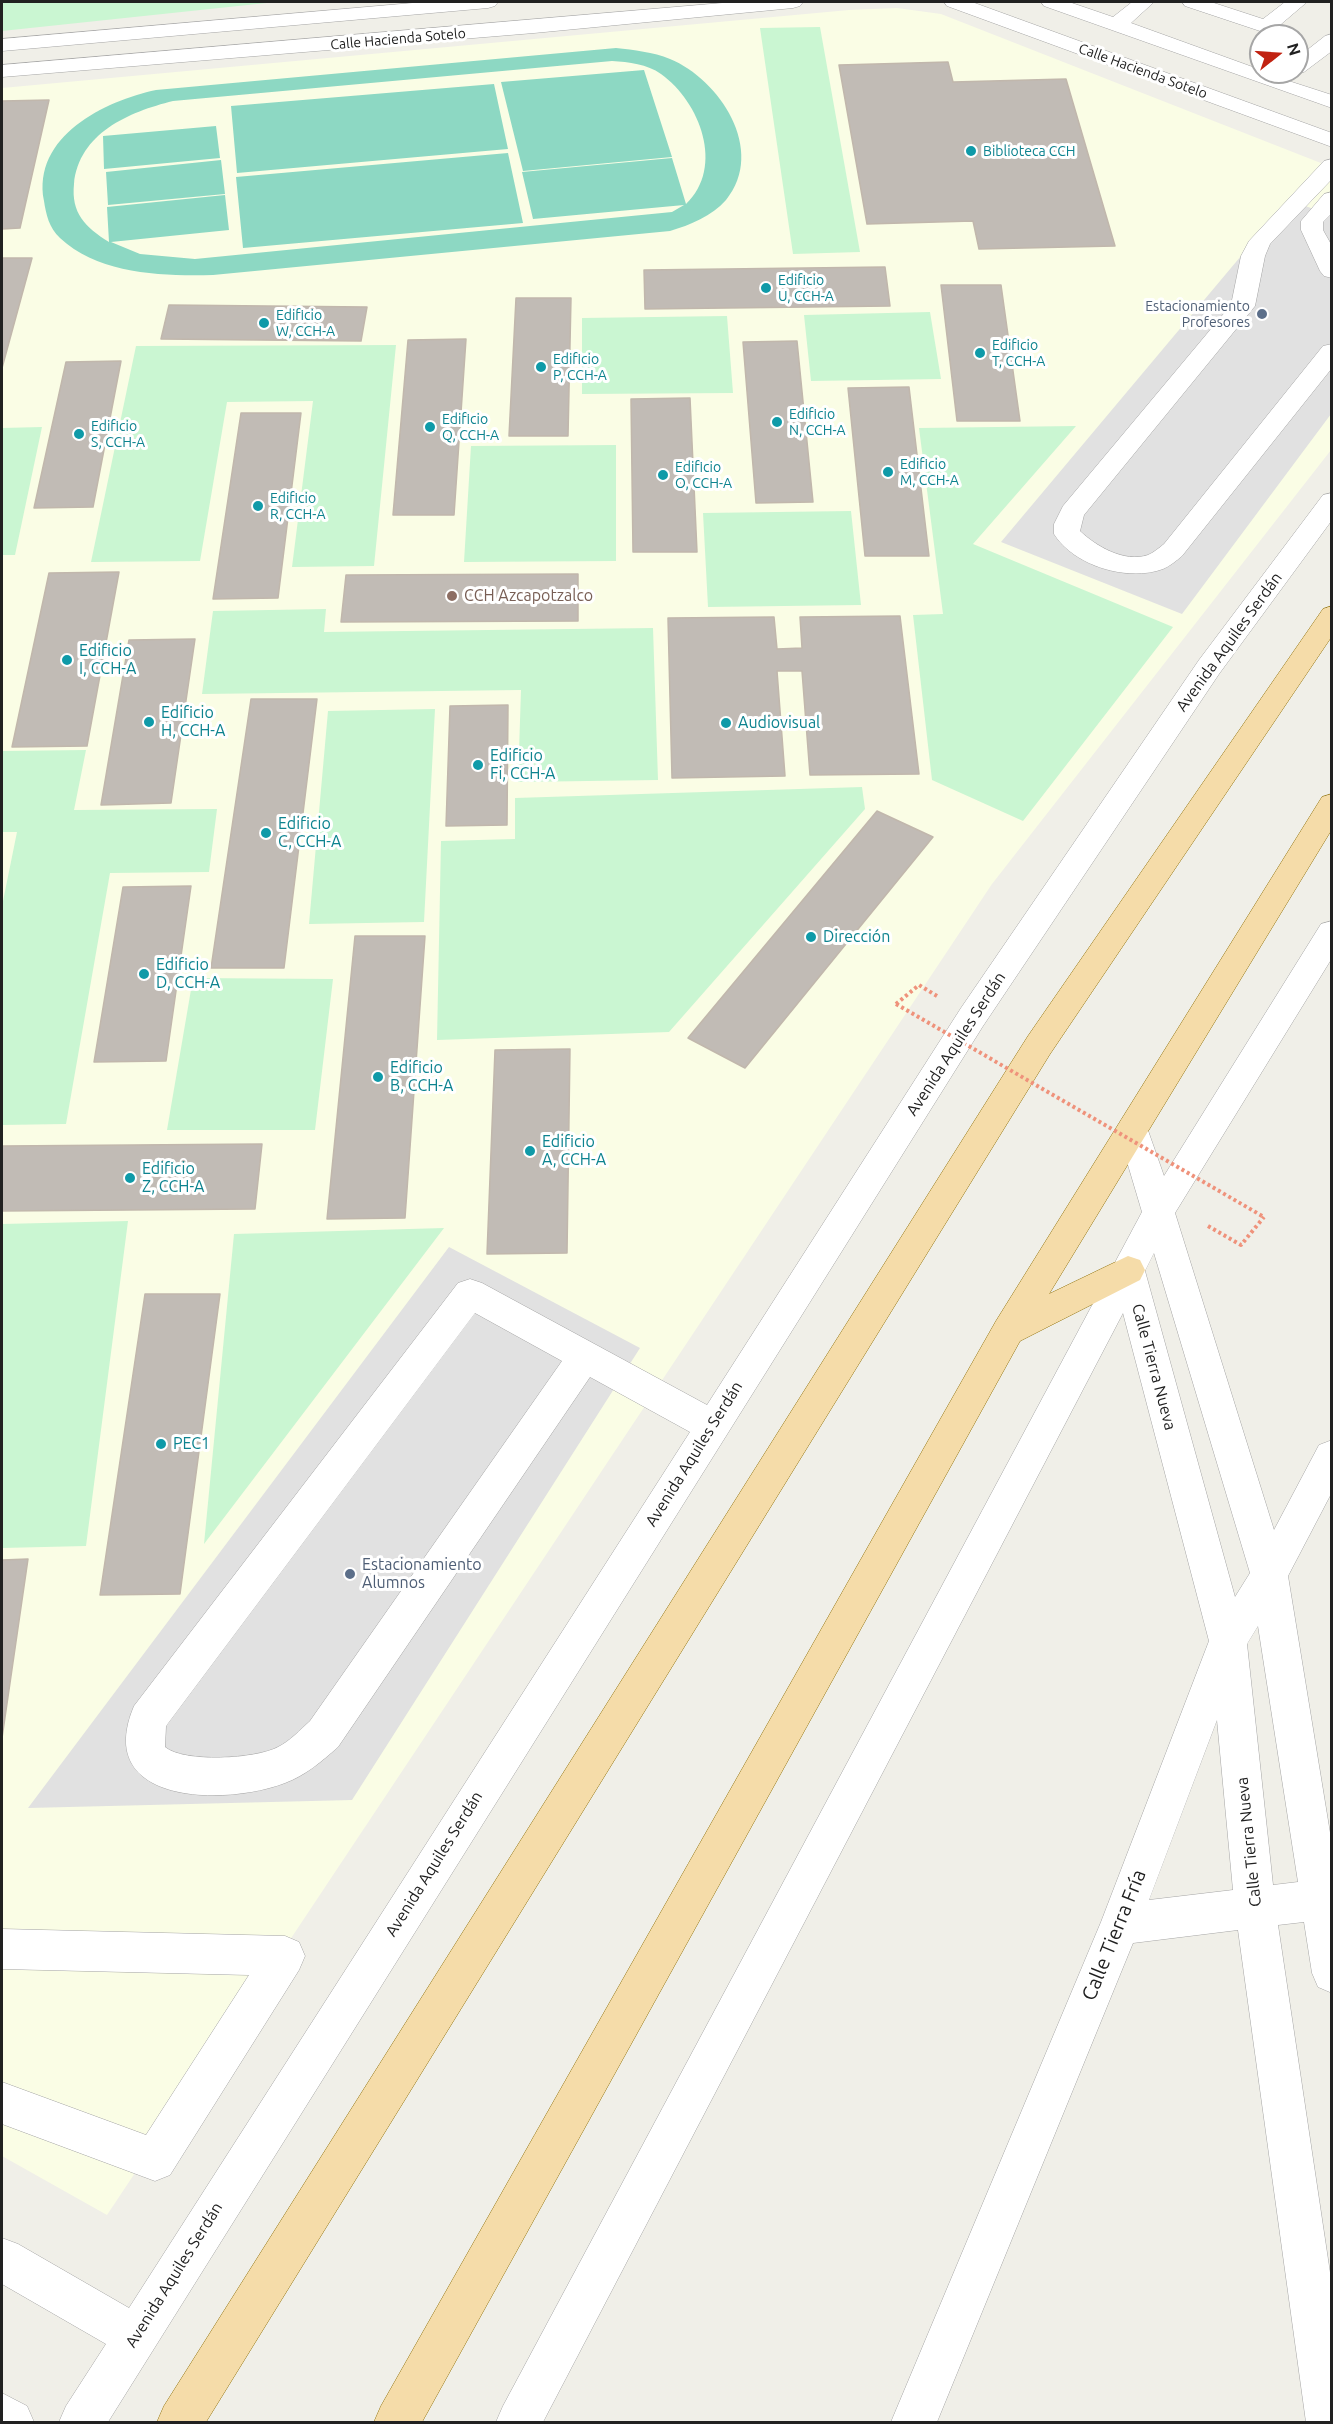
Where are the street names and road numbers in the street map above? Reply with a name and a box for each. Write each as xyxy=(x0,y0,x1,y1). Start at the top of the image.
street label: Calle Hacienda Sotelo xyxy=(330,25,466,53)
street label: Calle Hacienda Sotelo xyxy=(1076,40,1210,102)
street label: Avenida Aquiles Serdán xyxy=(1172,569,1286,715)
street label: Avenida Aquiles Serdán xyxy=(902,969,1010,1119)
street label: Calle Tierra Nueva xyxy=(1128,1302,1180,1432)
street label: Avenida Aquiles Serdán xyxy=(641,1378,747,1530)
street label: Calle Tierra Nueva xyxy=(1233,1776,1265,1908)
street label: Avenida Aquiles Serdán xyxy=(381,1788,487,1940)
street label: Calle Tierra Fría xyxy=(1077,1866,1151,2004)
street label: Avenida Aquiles Serdán xyxy=(121,2199,227,2351)

